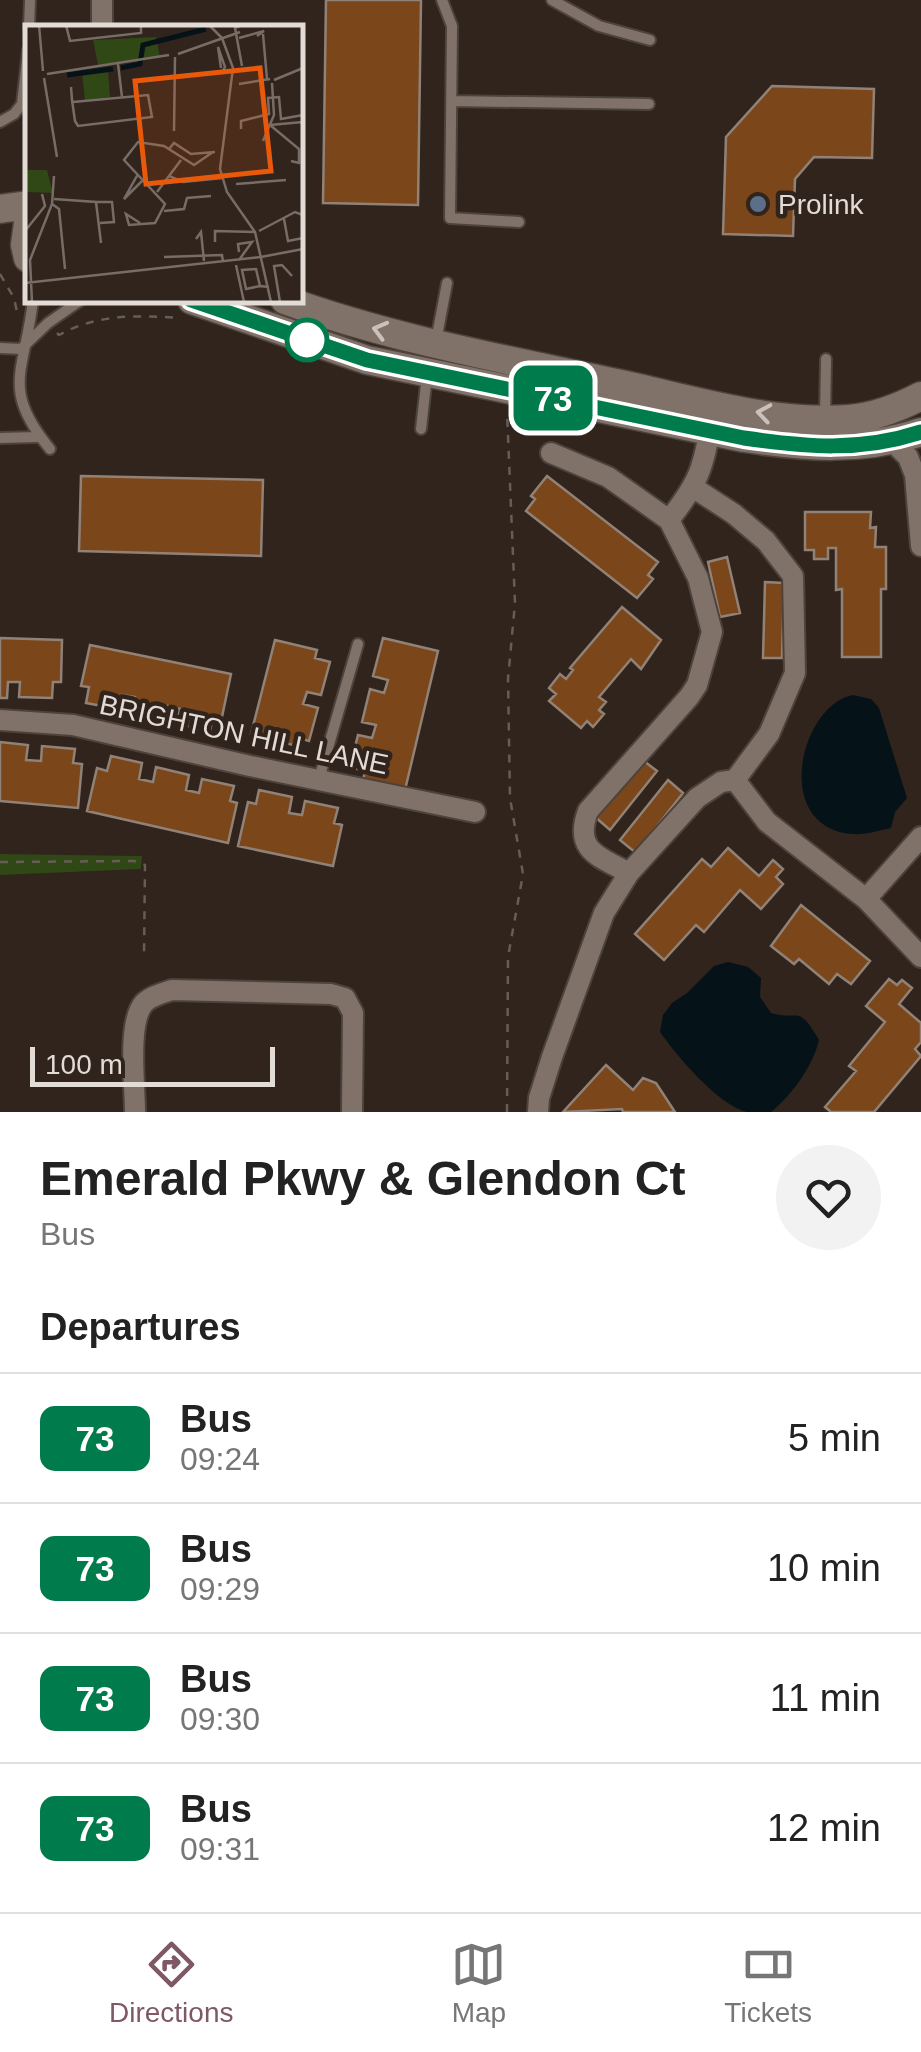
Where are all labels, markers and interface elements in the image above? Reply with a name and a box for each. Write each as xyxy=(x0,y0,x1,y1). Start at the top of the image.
inset map xyxy=(25,25,302,302)
place label: Prolink xyxy=(778,189,865,220)
marker: Prolink xyxy=(747,193,769,215)
unlabelled marker xyxy=(286,319,328,361)
one-way arrow xyxy=(372,320,389,341)
line badge: 73 xyxy=(508,366,598,430)
text: 73 xyxy=(534,379,572,418)
one-way arrow xyxy=(756,403,772,424)
street label: BRIGHTON HILL LANE xyxy=(97,689,391,780)
scale bar xyxy=(30,1042,275,1086)
text: 100 m xyxy=(45,1049,123,1080)
button: heart xyxy=(776,1145,881,1250)
text: Emerald Pkwy & Glendon Ct xyxy=(40,1152,685,1205)
text: Bus xyxy=(40,1216,95,1252)
text: Departures xyxy=(40,1306,241,1348)
text: Bus xyxy=(180,1398,252,1440)
text: 5 min xyxy=(788,1417,881,1459)
text: 73 xyxy=(76,1419,114,1458)
text: 09:24 xyxy=(180,1441,260,1477)
text: Bus xyxy=(180,1528,252,1570)
text: 10 min xyxy=(767,1547,881,1589)
text: 73 xyxy=(76,1549,114,1588)
text: 09:29 xyxy=(180,1571,260,1607)
text: Bus xyxy=(180,1658,252,1700)
text: 11 min xyxy=(770,1677,881,1719)
text: 73 xyxy=(76,1679,114,1718)
text: 09:30 xyxy=(180,1701,260,1737)
text: Bus xyxy=(180,1788,252,1830)
text: 12 min xyxy=(767,1807,881,1849)
text: 73 xyxy=(76,1809,114,1848)
text: 09:31 xyxy=(180,1831,260,1867)
tab: Directions xyxy=(109,1937,233,2029)
tab: Map xyxy=(451,1937,506,2029)
tab: Tickets xyxy=(724,1937,812,2029)

